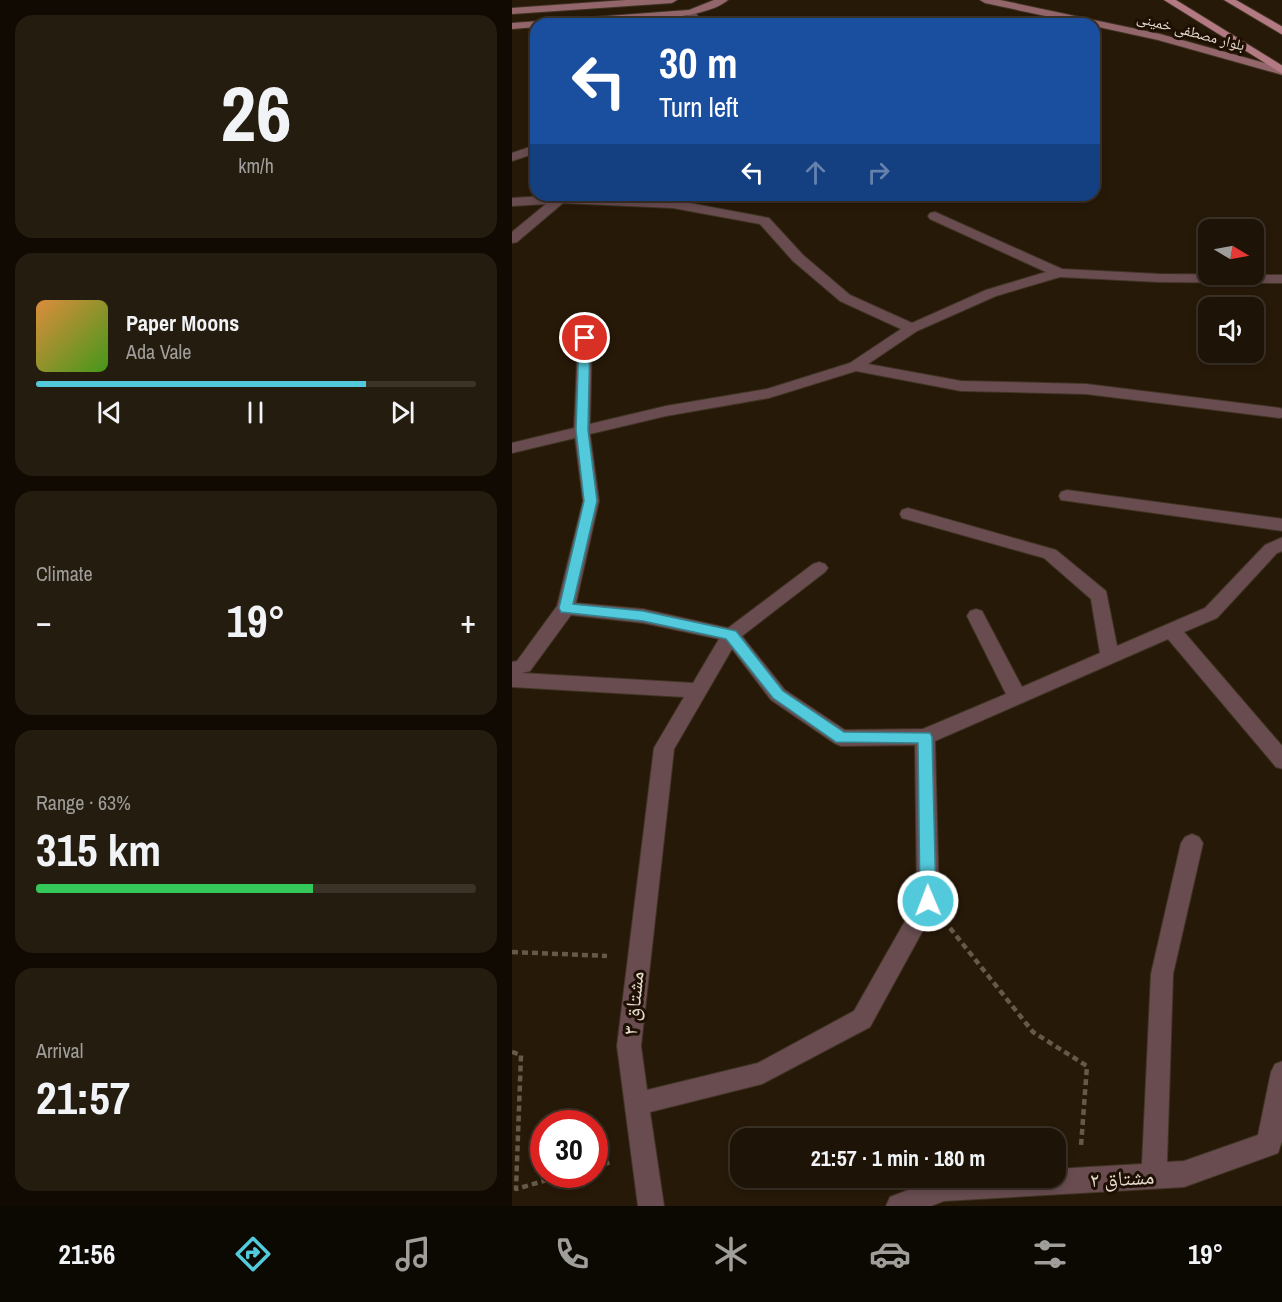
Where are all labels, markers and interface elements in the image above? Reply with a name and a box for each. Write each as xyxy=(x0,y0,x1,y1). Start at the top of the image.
street label: بلوار مصطفی خمینی xyxy=(1135,7,1247,55)
text: 30 m xyxy=(659,35,738,91)
icon: left xyxy=(560,42,638,120)
text: 26 xyxy=(220,60,292,165)
text: Turn left xyxy=(659,89,738,125)
text: km/h xyxy=(238,152,274,179)
icon: left xyxy=(736,156,769,189)
icon: ahead xyxy=(799,156,832,189)
icon: right xyxy=(862,156,895,189)
north arrow xyxy=(1198,219,1264,285)
map controls xyxy=(1198,219,1264,363)
button: sound xyxy=(1198,297,1264,363)
text: Paper Moons xyxy=(126,308,239,338)
pin xyxy=(559,312,610,363)
icon: arrive xyxy=(568,321,601,354)
text: Ada Vale xyxy=(126,338,191,365)
icon: previous xyxy=(93,396,126,429)
icon: pause xyxy=(239,396,272,429)
icon: next xyxy=(386,396,419,429)
text: Climate xyxy=(36,560,93,587)
text: 19° xyxy=(226,590,286,651)
text: − xyxy=(36,599,52,643)
text: + xyxy=(460,599,476,643)
text: Range · 63% xyxy=(36,789,131,816)
text: 315 km xyxy=(36,819,161,880)
position arrow xyxy=(896,869,960,933)
street label: مشتاق ۳ xyxy=(615,970,651,1036)
text: Arrival xyxy=(36,1037,83,1064)
text: 21:57 xyxy=(36,1067,130,1128)
speed limit sign: 30 xyxy=(530,1110,608,1188)
text: 21:57 · 1 min · 180 m xyxy=(811,1143,985,1173)
street label: مشتاق ۲ xyxy=(1089,1162,1155,1194)
icon: directions xyxy=(232,1233,274,1275)
icon: music xyxy=(392,1233,434,1275)
icon: phone xyxy=(551,1233,593,1275)
icon: climate xyxy=(710,1233,752,1275)
icon: car xyxy=(869,1233,911,1275)
icon: filters xyxy=(1029,1233,1071,1275)
text: 21:56 xyxy=(59,1236,115,1272)
text: 19° xyxy=(1188,1236,1223,1272)

